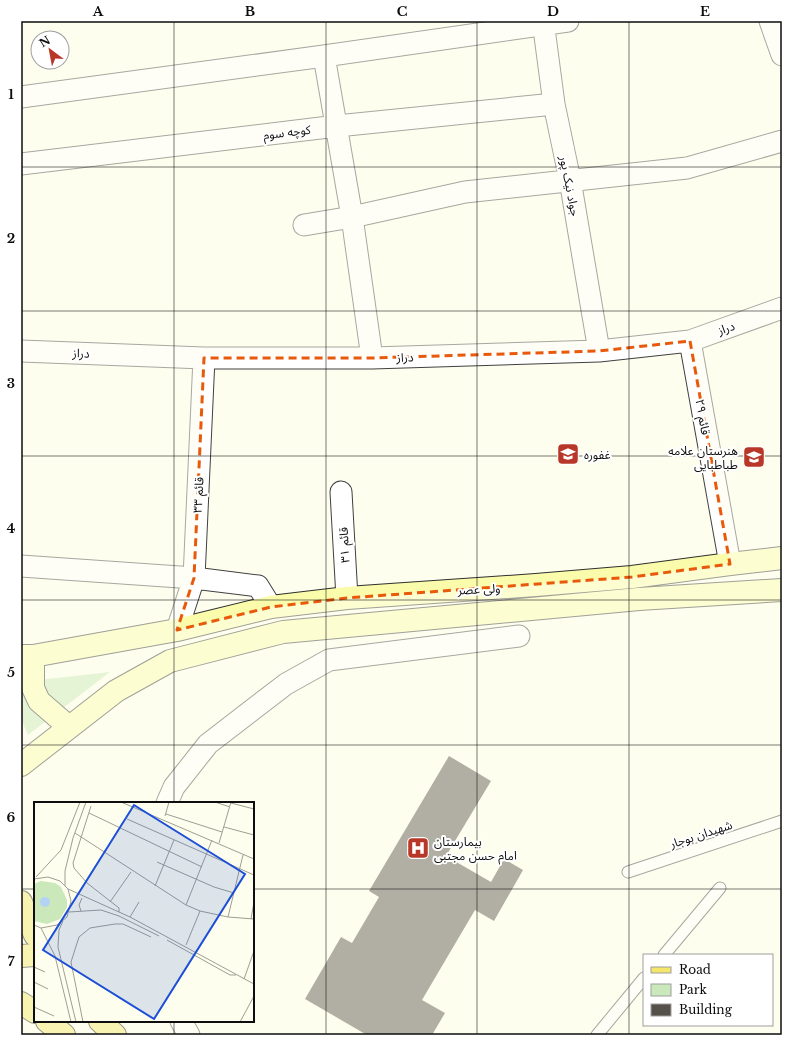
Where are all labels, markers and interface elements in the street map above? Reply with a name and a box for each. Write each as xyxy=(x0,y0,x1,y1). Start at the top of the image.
text: A xyxy=(92,3,104,20)
text: B xyxy=(245,3,255,20)
text: C xyxy=(397,3,408,20)
text: D xyxy=(547,3,559,20)
text: E xyxy=(700,3,710,20)
north arrow xyxy=(30,30,70,70)
text: N xyxy=(37,32,53,50)
text: 1 xyxy=(8,86,14,103)
street label: کوچه سوم xyxy=(262,122,313,144)
street label: جواد نیک پور xyxy=(556,154,583,218)
text: 2 xyxy=(7,230,15,247)
street label: دراز xyxy=(715,318,737,338)
street label: دراز xyxy=(71,345,90,361)
street label: دراز xyxy=(395,349,414,365)
text: 3 xyxy=(7,375,15,392)
street label: قائم ۲۹ xyxy=(691,398,714,436)
school or university icon: غفوره xyxy=(555,441,581,467)
place label: هنرستان علامه طباطبایی xyxy=(668,443,738,472)
school or university icon: هنرستان علامه طباطبایی xyxy=(741,444,767,470)
place label: غفوره xyxy=(584,447,610,462)
street label: قائم ۳۳ xyxy=(190,477,208,513)
text: 4 xyxy=(7,520,16,537)
street label: قائم ۳۱ xyxy=(336,527,354,563)
street label: ولی عصر xyxy=(456,580,501,598)
text: 5 xyxy=(7,664,15,681)
inset map xyxy=(34,802,254,1022)
text: 6 xyxy=(7,809,16,826)
street label: شهیدان بوجار xyxy=(667,817,734,852)
place label: بیمارستان امام حسن مجتبی xyxy=(434,834,517,865)
hospital icon: بیمارستان امام حسن مجتبی xyxy=(405,835,431,861)
text: 7 xyxy=(8,953,15,970)
legend xyxy=(643,954,773,1026)
text: Road xyxy=(679,962,711,977)
text: Park xyxy=(679,982,707,997)
text: Building xyxy=(679,1002,733,1017)

